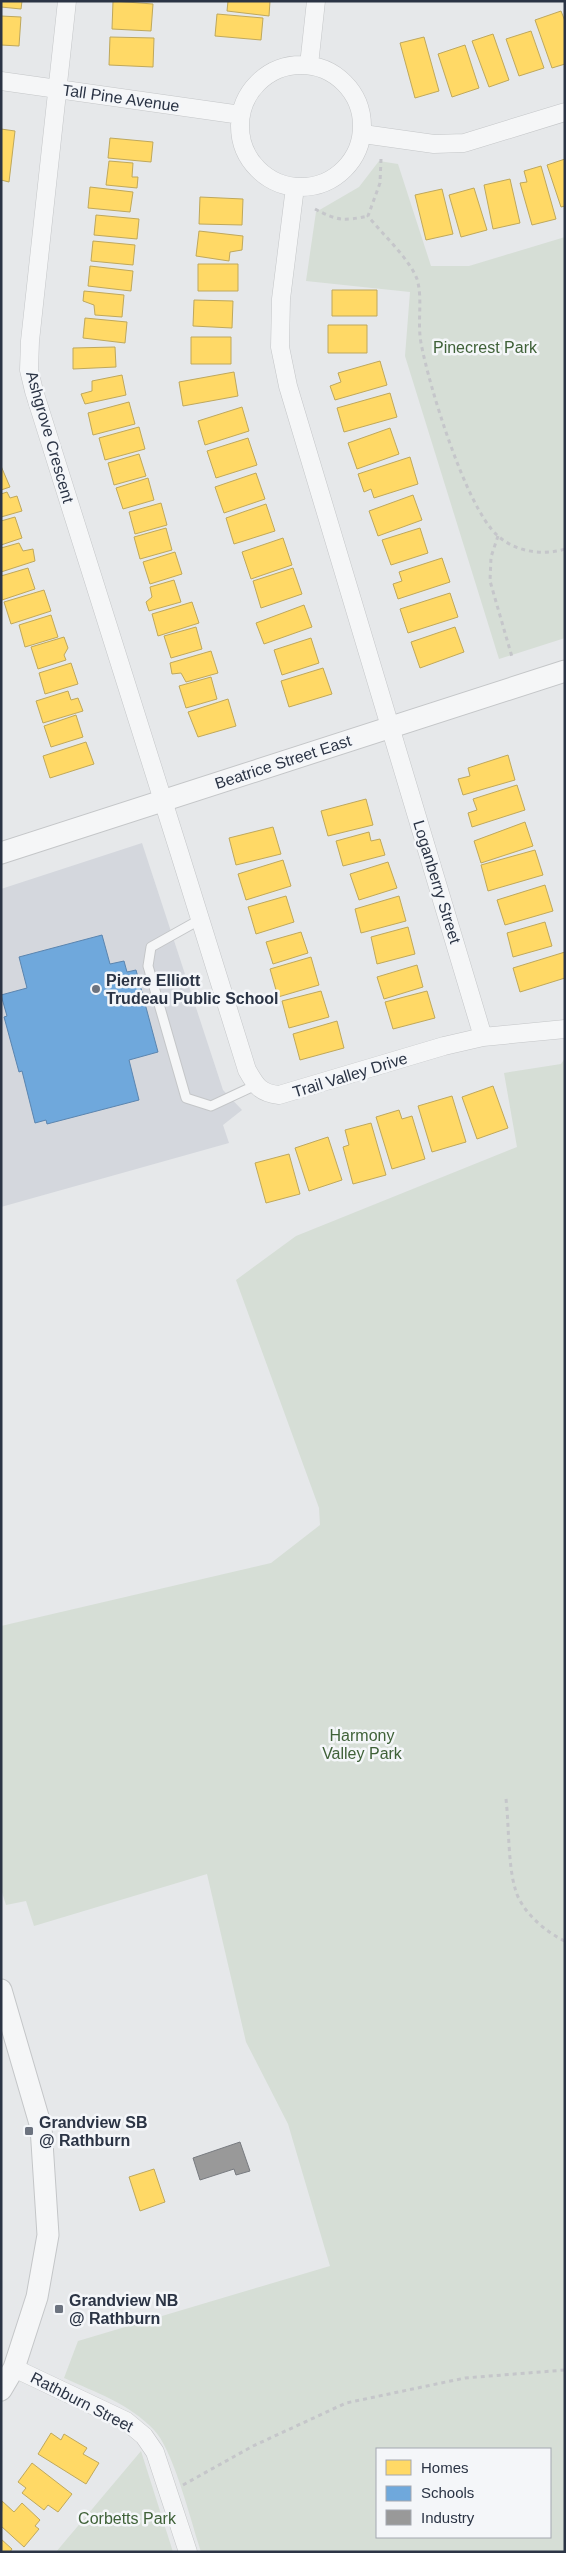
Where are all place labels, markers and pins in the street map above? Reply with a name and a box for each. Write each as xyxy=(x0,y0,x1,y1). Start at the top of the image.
place label: Pierre Elliott Trudeau Public School xyxy=(106,972,278,1007)
marker: Pierre Elliott Trudeau Public School xyxy=(90,983,102,995)
place label: Grandview SB @ Rathburn xyxy=(39,2114,147,2149)
marker: Grandview SB @ Rathburn xyxy=(23,2125,35,2137)
place label: Grandview NB @ Rathburn xyxy=(69,2292,178,2327)
marker: Grandview NB @ Rathburn xyxy=(53,2303,65,2315)

